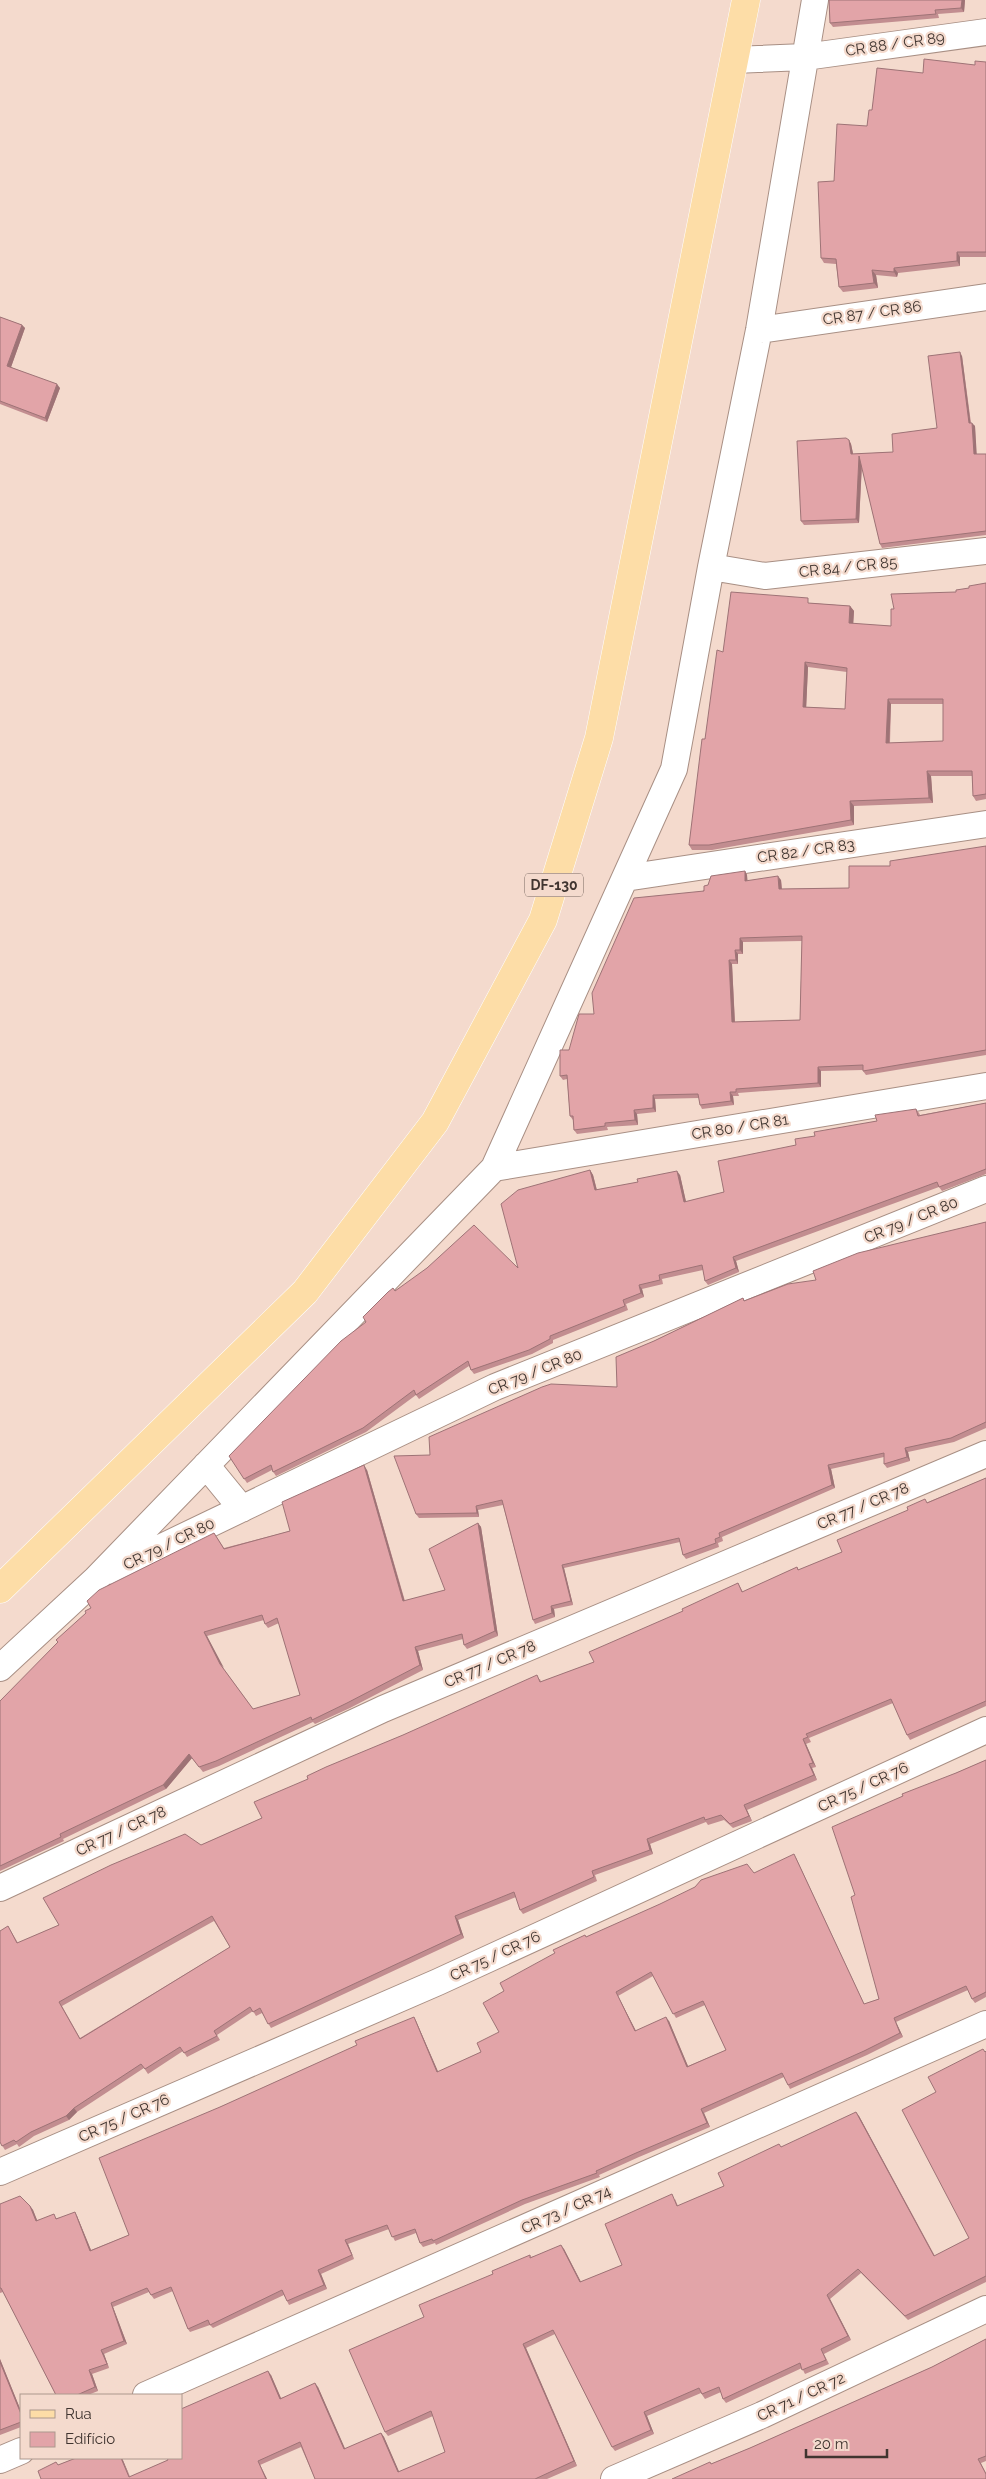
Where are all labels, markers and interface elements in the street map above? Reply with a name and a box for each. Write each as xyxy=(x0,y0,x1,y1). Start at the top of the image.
street label: CR 88 / CR 89 xyxy=(844,28,946,60)
street label: CR 87 / CR 86 xyxy=(822,297,922,329)
street label: CR 84 / CR 85 xyxy=(798,553,898,581)
street label: CR 82 / CR 83 xyxy=(756,835,856,867)
road number: DF-130 xyxy=(525,874,583,896)
street label: CR 80 / CR 81 xyxy=(690,1110,790,1144)
street label: CR 79 / CR 80 xyxy=(862,1193,960,1247)
street label: CR 79 / CR 80 xyxy=(486,1345,584,1399)
street label: CR 77 / CR 78 xyxy=(815,1479,911,1533)
street label: CR 79 / CR 80 xyxy=(120,1514,218,1574)
street label: CR 77 / CR 78 xyxy=(442,1637,538,1691)
street label: CR 75 / CR 76 xyxy=(815,1758,911,1816)
street label: CR 77 / CR 78 xyxy=(73,1802,169,1860)
street label: CR 75 / CR 76 xyxy=(447,1927,543,1985)
street label: CR 75 / CR 76 xyxy=(76,2090,172,2146)
street label: CR 73 / CR 74 xyxy=(518,2182,614,2238)
street label: CR 71 / CR 72 xyxy=(754,2369,848,2425)
legend xyxy=(20,2394,182,2459)
text: Rua xyxy=(65,2405,92,2423)
scale bar xyxy=(806,2426,887,2458)
text: Edifício xyxy=(65,2430,115,2448)
text: 20 m xyxy=(814,2435,849,2453)

